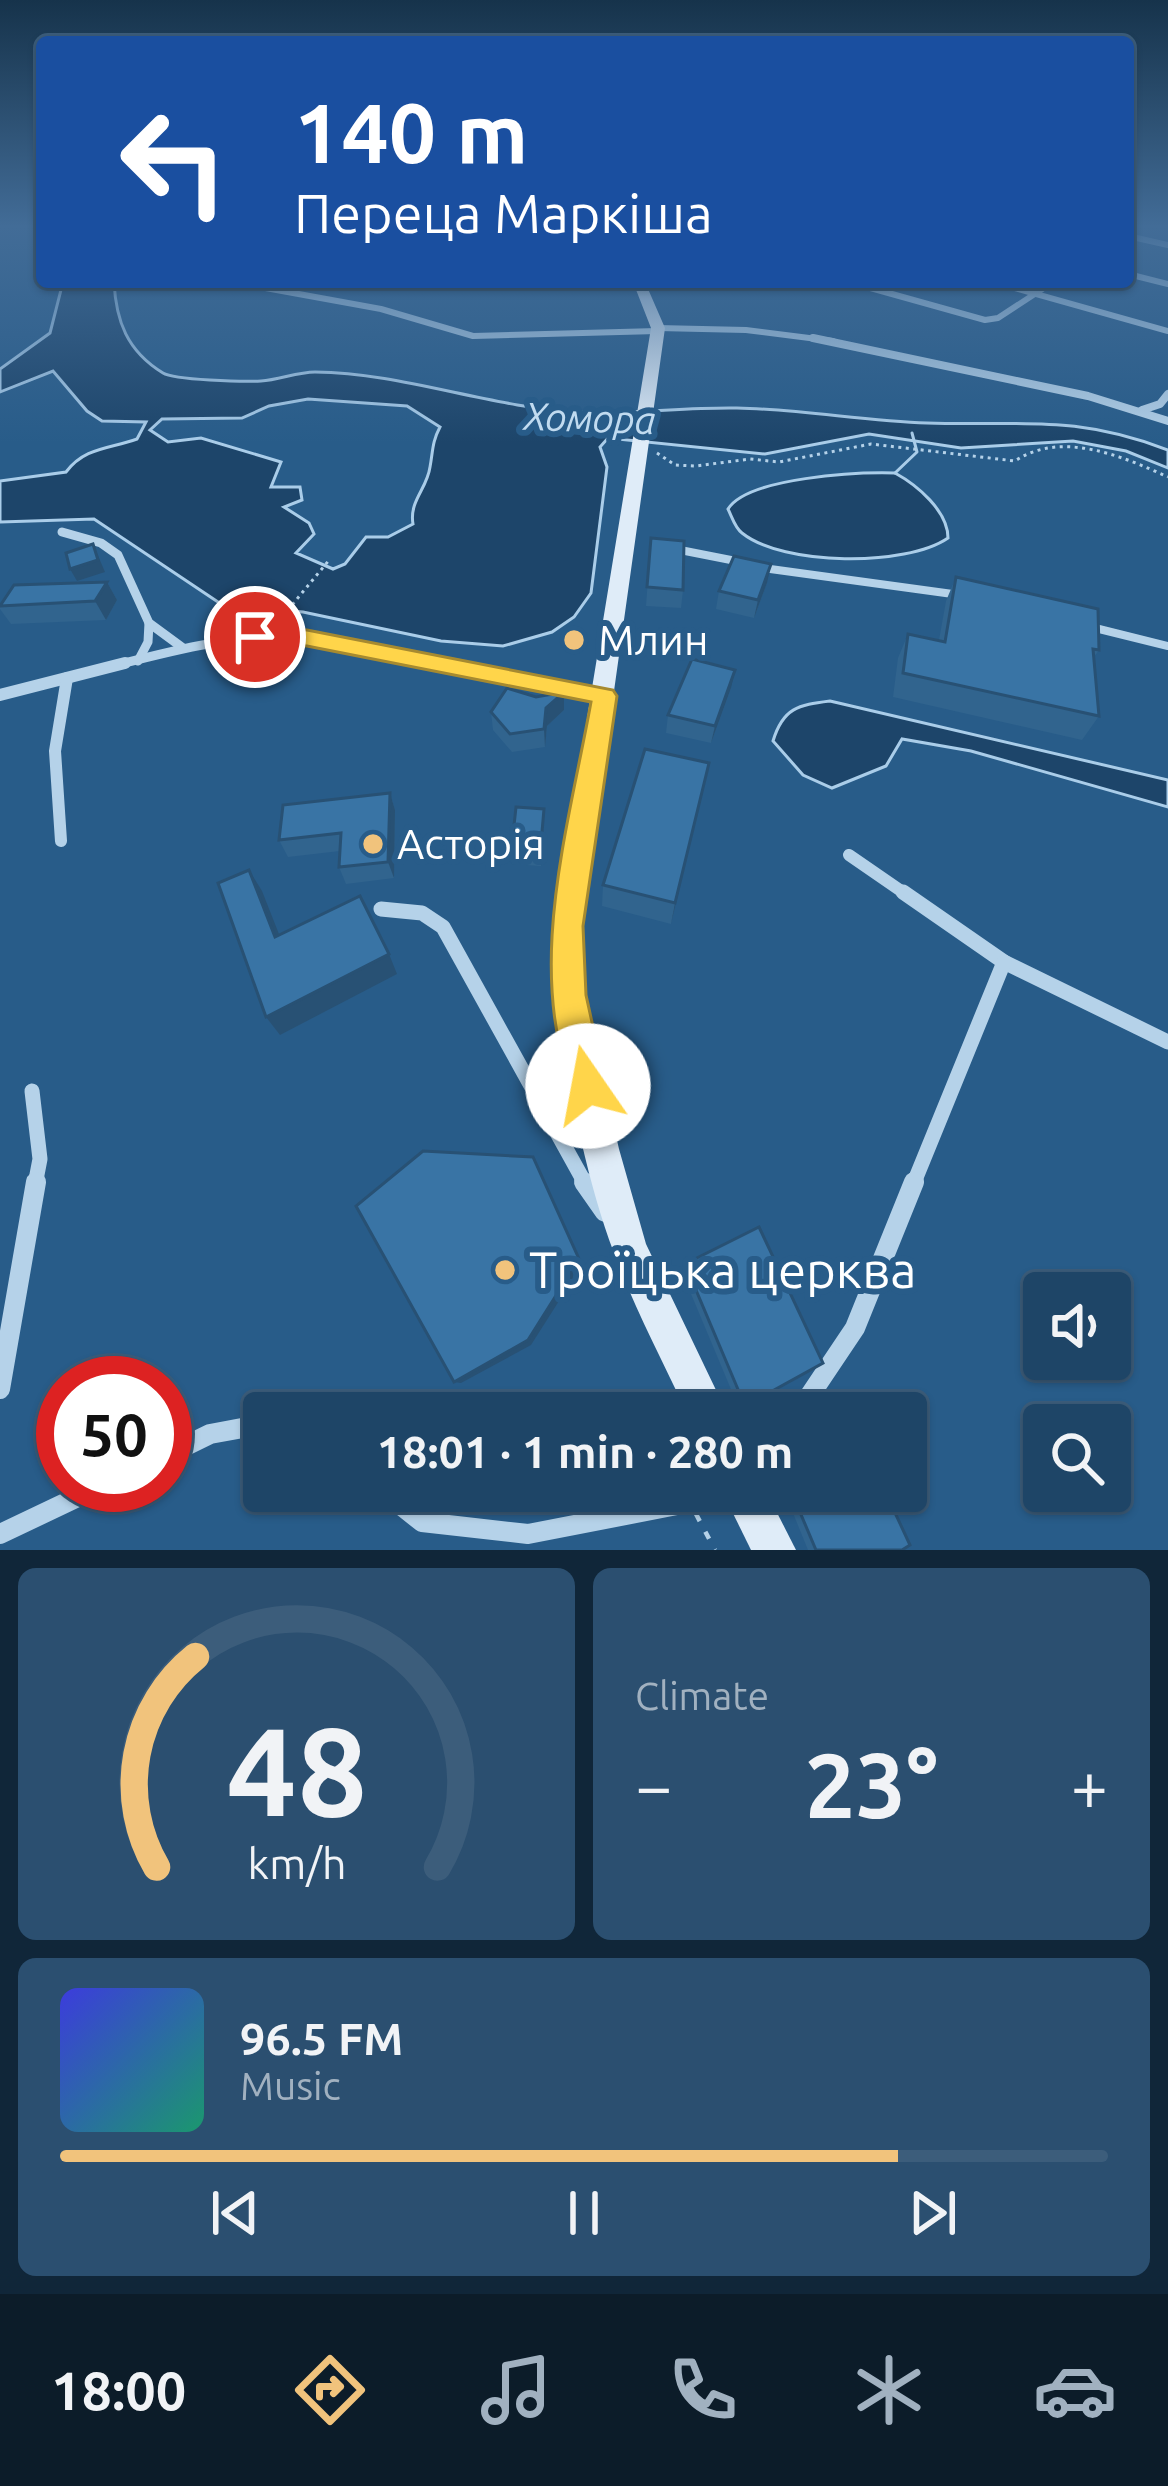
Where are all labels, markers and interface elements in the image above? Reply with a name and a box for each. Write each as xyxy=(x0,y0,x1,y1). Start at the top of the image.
icon: left xyxy=(96,84,252,240)
text: 140 m xyxy=(294,85,528,179)
text: Переца Маркіша xyxy=(294,183,713,243)
water label: Хомора xyxy=(522,394,656,441)
pin xyxy=(204,586,306,688)
icon: arrive xyxy=(222,604,288,670)
place label: Млин xyxy=(598,616,708,663)
marker: Млин xyxy=(561,627,587,653)
place label: Асторія xyxy=(397,820,545,867)
marker: Асторія xyxy=(360,831,386,857)
position arrow xyxy=(525,1023,651,1149)
place label: Троїцька церква xyxy=(529,1240,917,1298)
marker: Троїцька церква xyxy=(492,1257,518,1283)
map controls xyxy=(1023,1272,1131,1512)
button: sound xyxy=(1023,1272,1131,1380)
speed limit sign: 50 xyxy=(36,1356,192,1512)
button: search xyxy=(1023,1404,1131,1512)
text: 18:01 · 1 min · 280 m xyxy=(377,1426,793,1477)
text: Climate xyxy=(635,1674,769,1717)
text: 48 xyxy=(226,1700,367,1840)
text: 23° xyxy=(805,1734,938,1835)
text: − xyxy=(635,1748,672,1822)
text: + xyxy=(1071,1748,1108,1822)
text: km/h xyxy=(247,1839,346,1887)
text: 96.5 FM xyxy=(240,2013,403,2064)
text: Music xyxy=(240,2064,341,2107)
icon: previous xyxy=(202,2180,268,2246)
icon: pause xyxy=(551,2180,617,2246)
icon: next xyxy=(900,2180,966,2246)
icon: directions xyxy=(288,2348,372,2432)
icon: music xyxy=(474,2348,558,2432)
icon: phone xyxy=(661,2348,745,2432)
icon: climate xyxy=(847,2348,931,2432)
icon: car xyxy=(1033,2348,1117,2432)
text: 18:00 xyxy=(51,2360,186,2420)

